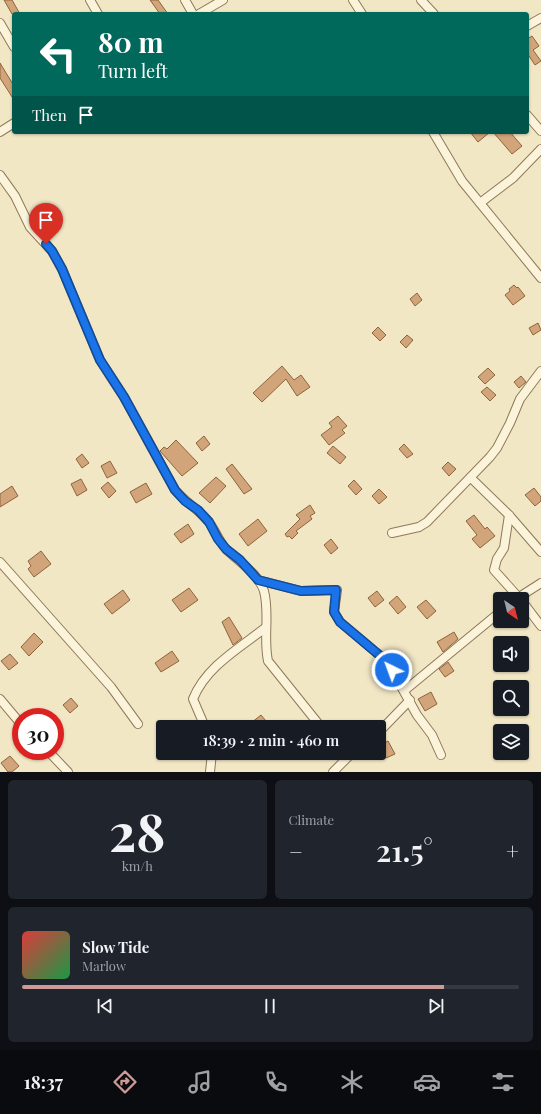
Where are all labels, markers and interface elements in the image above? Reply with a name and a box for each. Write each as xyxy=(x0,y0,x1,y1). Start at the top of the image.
text: 80 m xyxy=(98,23,164,60)
icon: left xyxy=(32,28,84,80)
text: Turn left xyxy=(98,59,168,83)
icon: arrive xyxy=(75,104,97,126)
text: Then xyxy=(32,105,67,125)
pin xyxy=(29,203,63,244)
icon: arrive xyxy=(35,209,57,231)
north arrow xyxy=(493,592,529,628)
map controls xyxy=(493,592,529,760)
button: sound xyxy=(493,636,529,672)
position arrow xyxy=(371,649,413,691)
button: search xyxy=(493,680,529,716)
speed limit sign: 30 xyxy=(12,708,64,760)
button: layers xyxy=(493,724,529,760)
text: 18:39 · 2 min · 460 m xyxy=(203,730,339,750)
text: 28 xyxy=(109,796,165,865)
text: Climate xyxy=(289,811,334,828)
text: 21.5° xyxy=(376,830,433,870)
text: − xyxy=(289,836,303,866)
text: + xyxy=(506,836,519,866)
text: km/h xyxy=(122,857,153,874)
text: Slow Tide xyxy=(82,937,149,957)
text: Marlow xyxy=(82,957,126,974)
icon: previous xyxy=(94,995,116,1017)
icon: pause xyxy=(259,995,281,1017)
icon: next xyxy=(425,995,447,1017)
icon: directions xyxy=(111,1068,139,1096)
icon: music xyxy=(186,1068,214,1096)
icon: phone xyxy=(262,1068,290,1096)
icon: climate xyxy=(338,1068,366,1096)
icon: car xyxy=(413,1068,441,1096)
icon: filters xyxy=(489,1068,517,1096)
text: 18:37 xyxy=(24,1070,63,1094)

